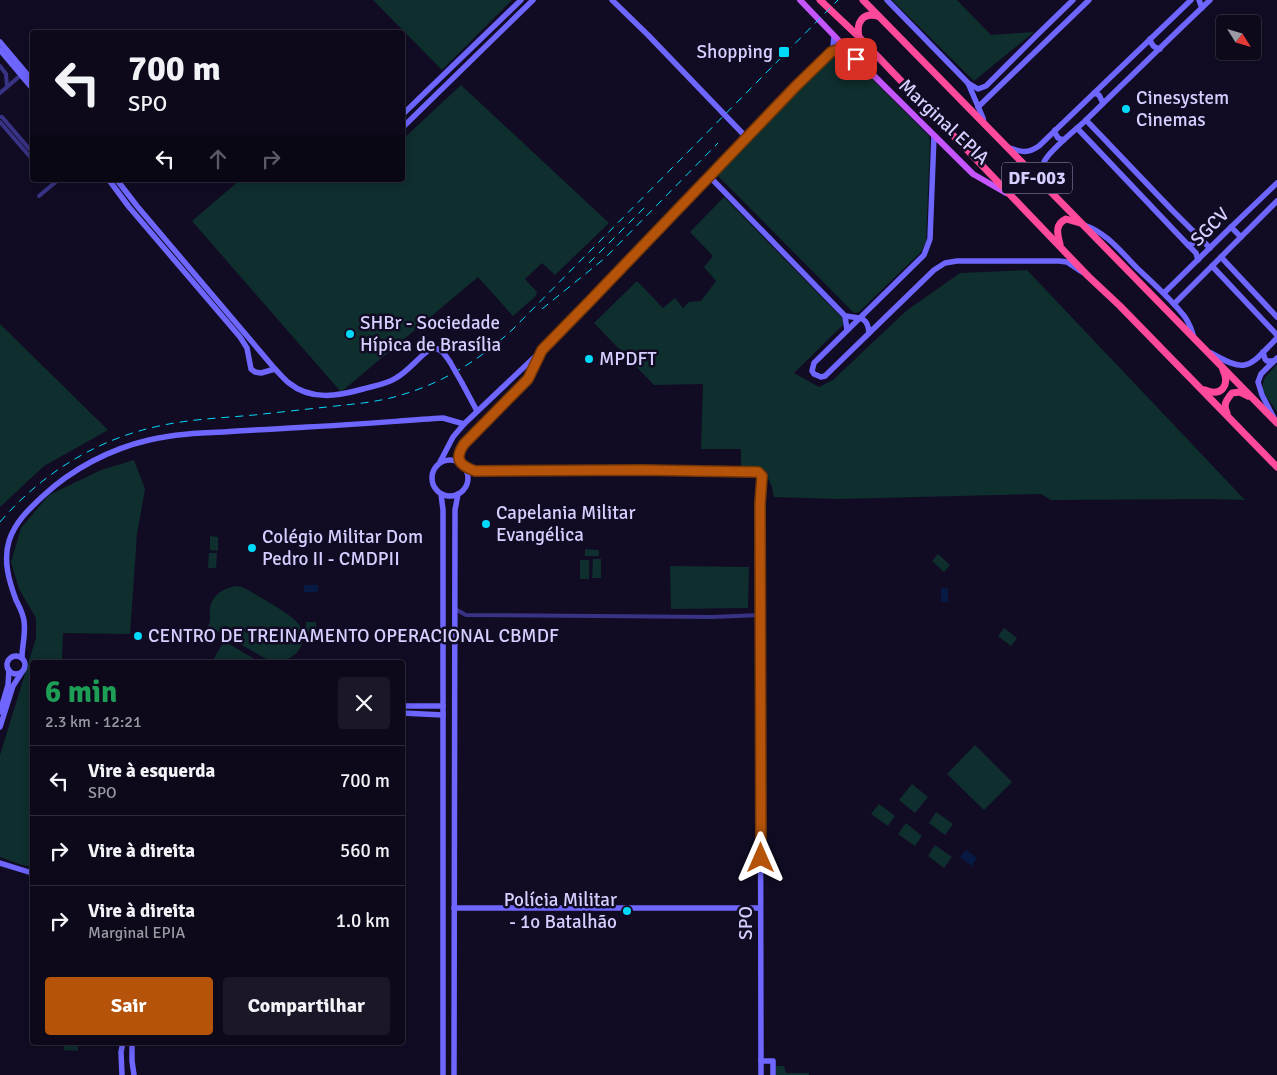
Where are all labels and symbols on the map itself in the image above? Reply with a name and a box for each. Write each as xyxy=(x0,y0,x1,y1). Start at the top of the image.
north arrow xyxy=(1216,15,1261,60)
pin xyxy=(835,38,877,80)
place label: Shopping xyxy=(697,40,773,64)
marker: Shopping xyxy=(777,45,791,59)
street label: Marginal EPIA xyxy=(894,74,995,170)
place label: Cinesystem Cinemas xyxy=(1136,86,1229,132)
marker: Cinesystem Cinemas xyxy=(1120,103,1132,115)
road number: DF-003 xyxy=(1002,162,1072,194)
street label: SGCV xyxy=(1185,202,1235,252)
place label: SHBr - Sociedade Hípica de Brasília xyxy=(360,311,501,357)
marker: SHBr - Sociedade Hípica de Brasília xyxy=(344,328,356,340)
place label: MPDFT xyxy=(599,347,657,371)
marker: MPDFT xyxy=(583,353,595,365)
place label: Capelania Militar Evangélica xyxy=(496,501,635,547)
marker: Capelania Militar Evangélica xyxy=(480,518,492,530)
place label: Colégio Militar Dom Pedro II - CMDPII xyxy=(262,525,423,571)
marker: Colégio Militar Dom Pedro II - CMDPII xyxy=(246,542,258,554)
place label: CENTRO DE TREINAMENTO OPERACIONAL CBMDF xyxy=(148,624,559,648)
marker: CENTRO DE TREINAMENTO OPERACIONAL CBMDF xyxy=(132,630,144,642)
position arrow xyxy=(734,831,786,883)
place label: Polícia Militar - 1o Batalhão xyxy=(504,888,617,934)
marker: Polícia Militar - 1o Batalhão xyxy=(621,905,633,917)
street label: SPO xyxy=(734,906,758,940)

